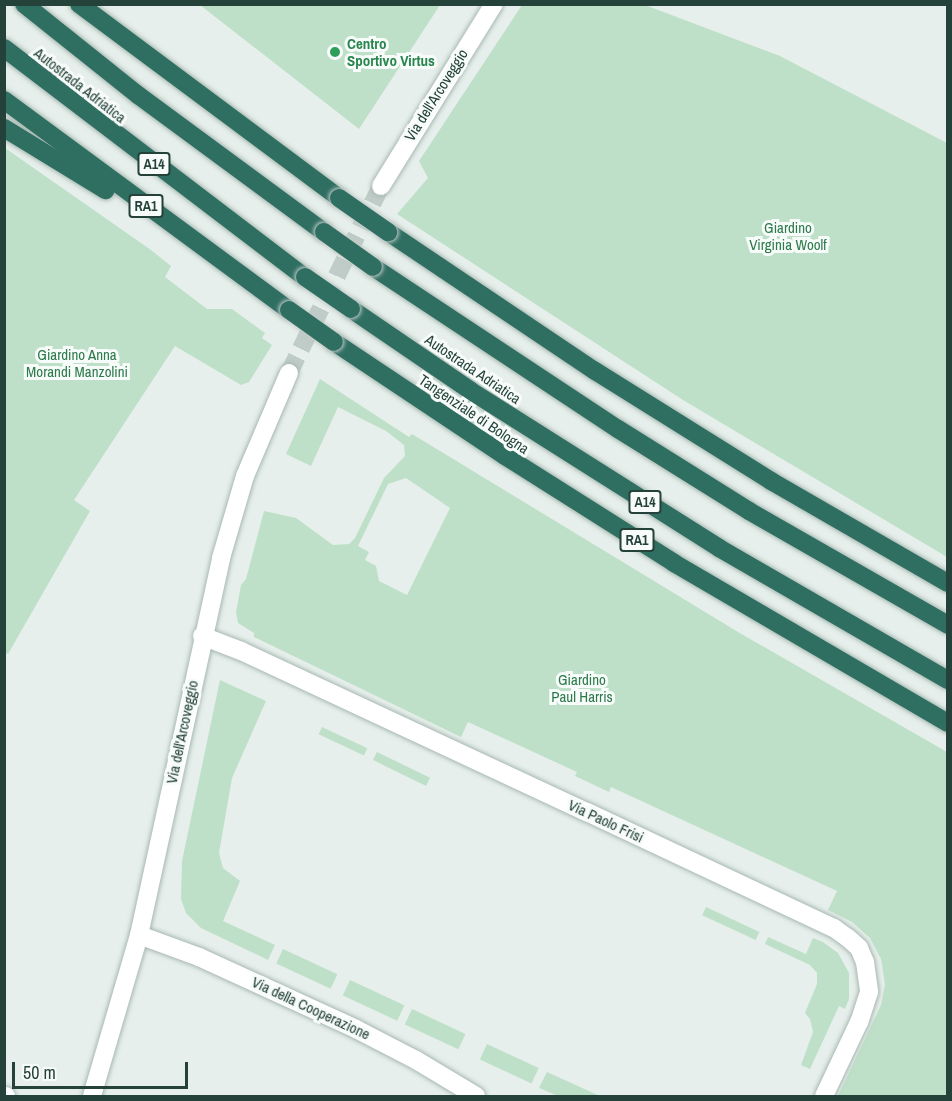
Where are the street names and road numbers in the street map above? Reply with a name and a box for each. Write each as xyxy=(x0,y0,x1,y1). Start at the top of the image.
street label: Autostrada Adriatica xyxy=(30,43,130,127)
street label: Via dell'Arcoveggio xyxy=(400,46,472,144)
road number: A14 xyxy=(136,153,172,175)
road number: RA1 xyxy=(128,195,164,217)
street label: Autostrada Adriatica xyxy=(421,330,525,408)
street label: Tangenziale di Bologna xyxy=(416,371,532,457)
road number: A14 xyxy=(627,491,663,513)
road number: RA1 xyxy=(619,529,655,551)
street label: Via dell'Arcoveggio xyxy=(162,679,202,785)
street label: Via Paolo Frisi xyxy=(565,796,647,846)
street label: Via della Cooperazione xyxy=(249,973,373,1043)

